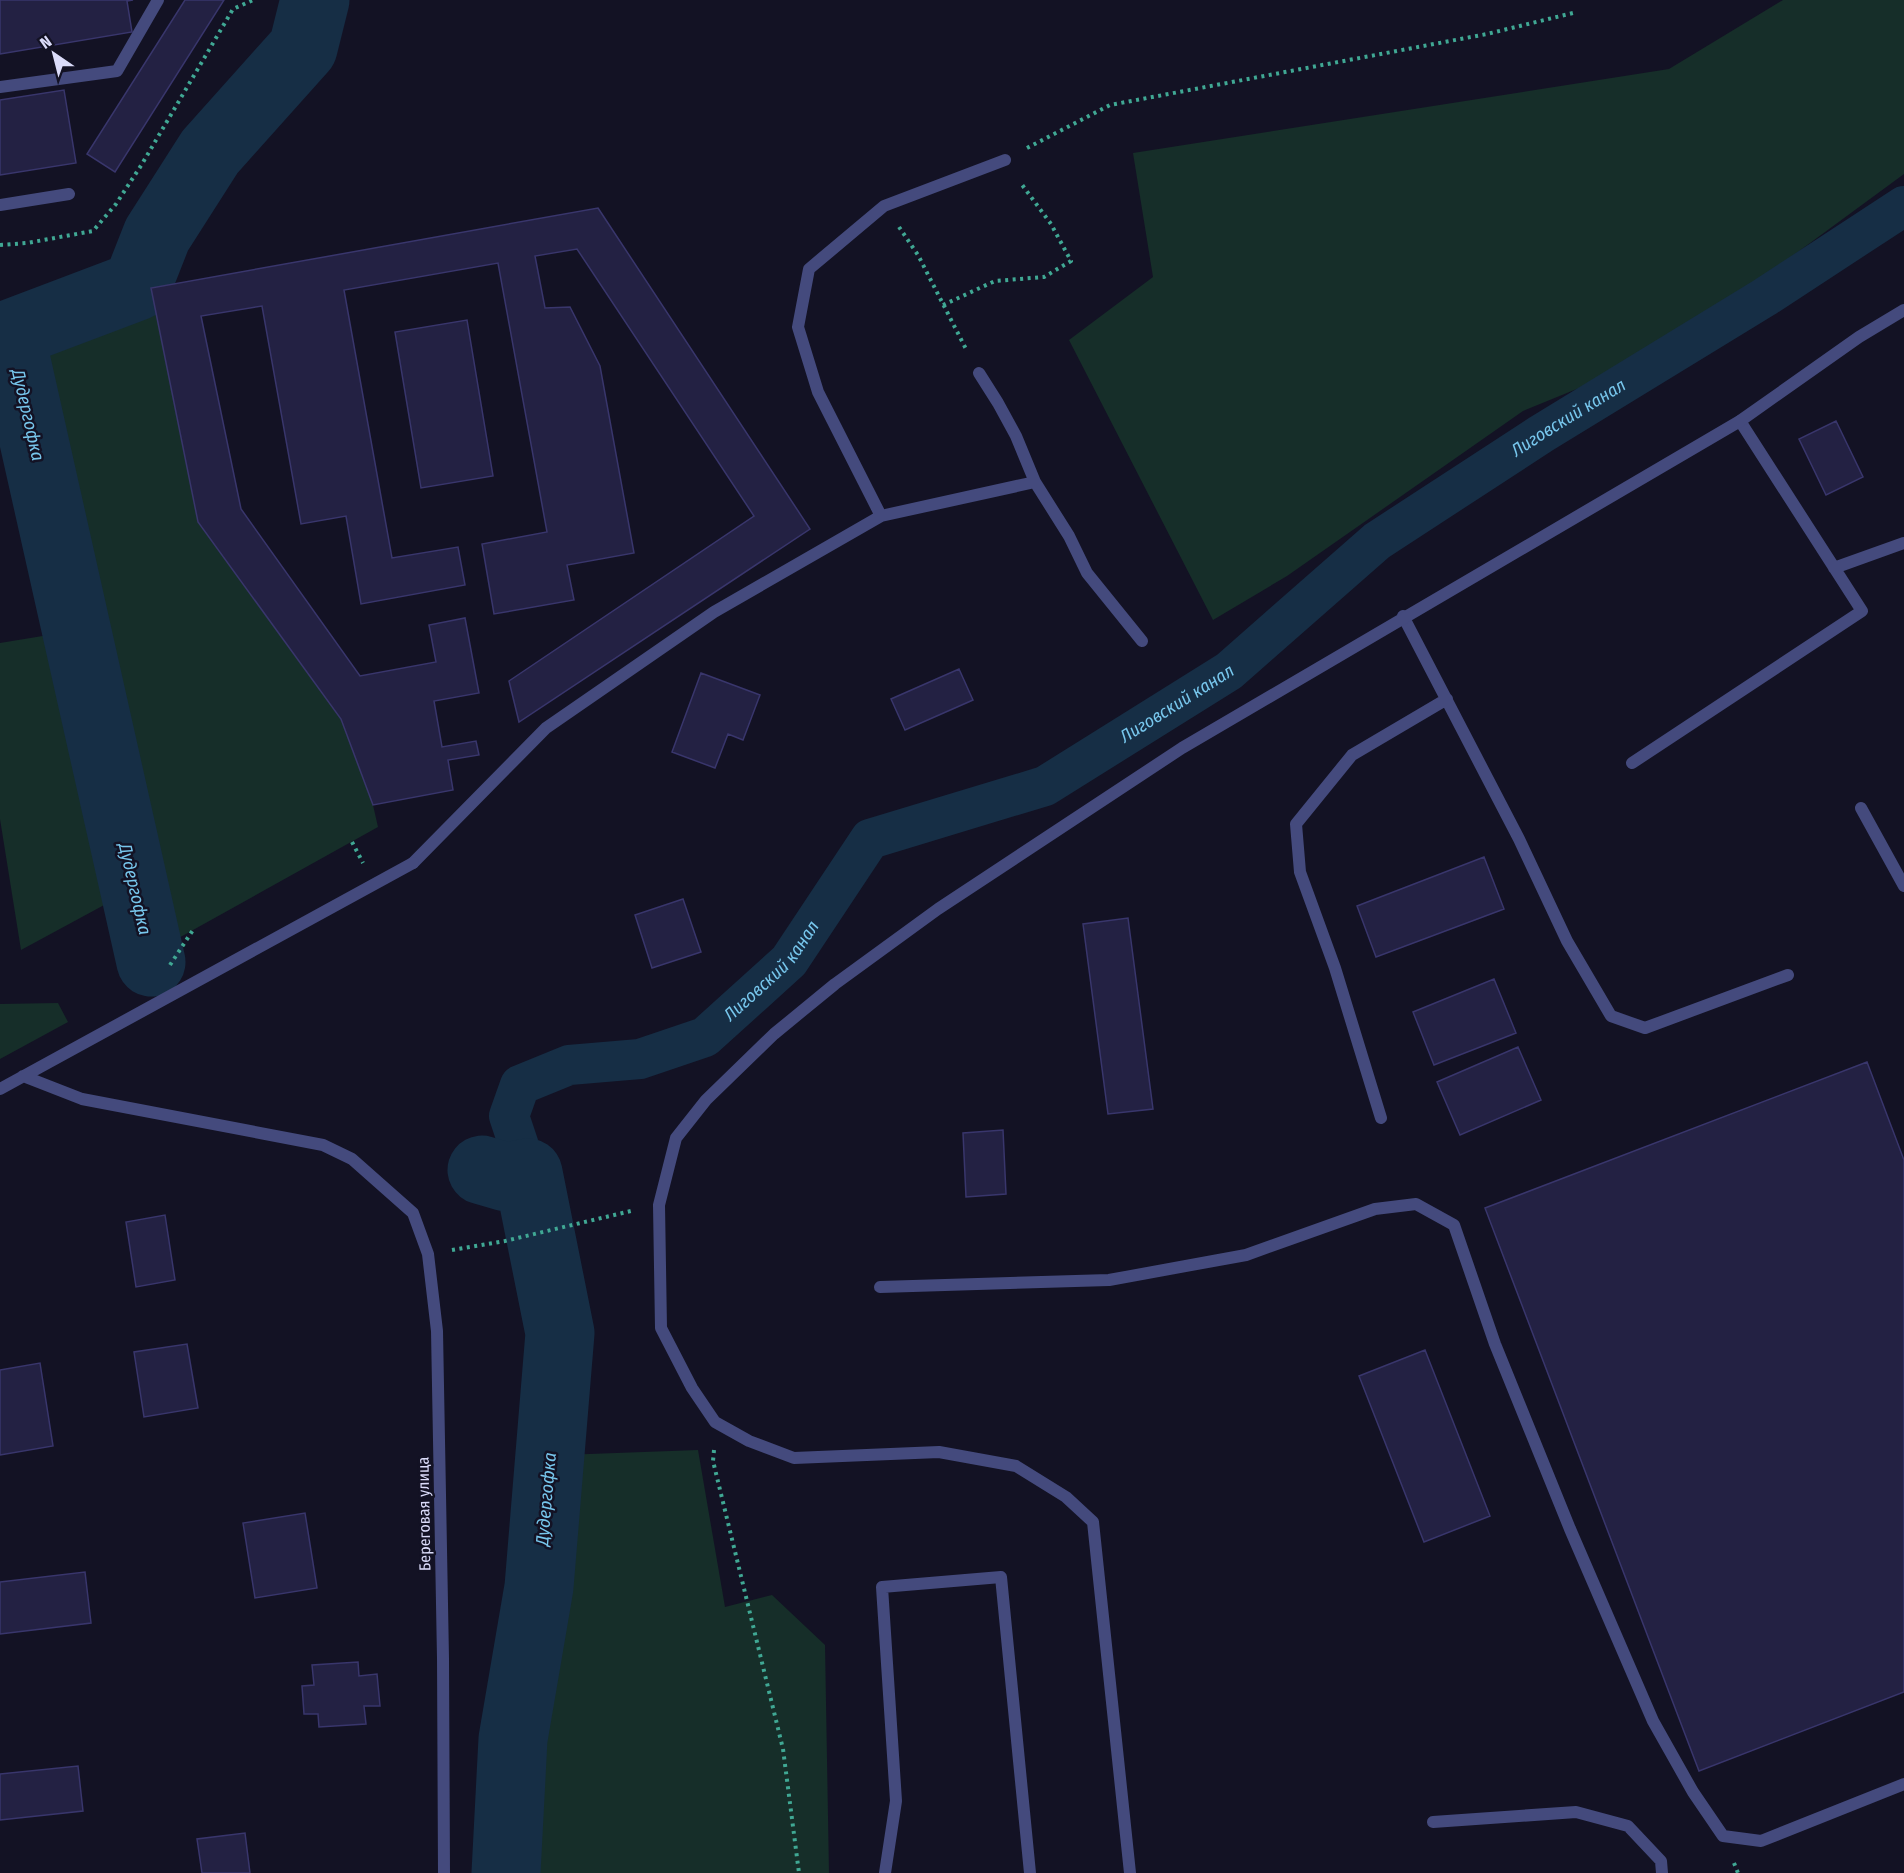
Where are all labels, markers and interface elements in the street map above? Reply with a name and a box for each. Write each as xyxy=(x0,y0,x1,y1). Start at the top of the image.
north arrow xyxy=(24,24,84,84)
text: N xyxy=(36,32,55,53)
water label: Дудергофка xyxy=(6,365,49,463)
water label: Лиговский канал xyxy=(1506,374,1630,462)
water label: Лиговский канал xyxy=(1115,660,1238,748)
water label: Дудергофка xyxy=(113,839,156,937)
water label: Лиговский канал xyxy=(718,916,824,1026)
water label: Дудергофка xyxy=(531,1452,561,1548)
street label: Береговая улица xyxy=(414,1456,434,1571)

